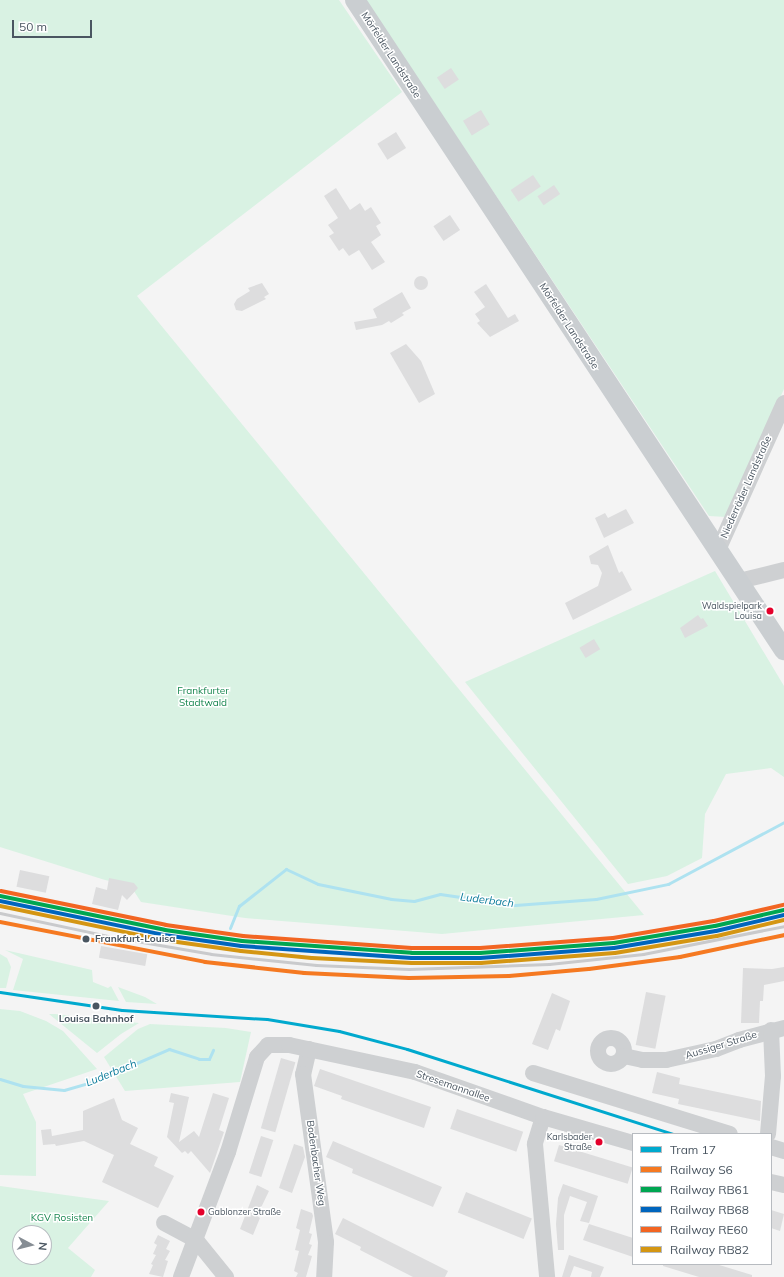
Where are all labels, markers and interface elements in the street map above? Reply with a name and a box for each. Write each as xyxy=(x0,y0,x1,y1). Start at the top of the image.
street label: Mörfelder Landstraße xyxy=(359,10,423,100)
scale bar xyxy=(14,12,94,38)
text: 50 m xyxy=(19,19,47,34)
street label: Mörfelder Landstraße xyxy=(537,281,601,371)
street label: Niederräder Landstraße xyxy=(718,434,774,540)
place label: Waldspielpark Louisa xyxy=(702,601,762,622)
marker: Waldspielpark Louisa xyxy=(765,606,775,616)
park label: Frankfurter Stadtwald xyxy=(177,684,229,708)
water label: Luderbach xyxy=(459,890,515,910)
marker: Frankfurt-Louisa xyxy=(80,933,92,945)
place label: Frankfurt-Louisa xyxy=(95,933,175,945)
marker: Louisa Bahnhof xyxy=(90,1000,102,1012)
place label: Louisa Bahnhof xyxy=(59,1013,133,1025)
street label: Aussiger Straße xyxy=(684,1028,758,1062)
water label: Luderbach xyxy=(84,1057,138,1089)
street label: Stresemannallee xyxy=(415,1068,491,1104)
street label: Bodenbacher Weg xyxy=(304,1119,328,1207)
place label: Karlsbader Straße xyxy=(547,1132,592,1153)
legend xyxy=(632,1133,772,1265)
marker: Karlsbader Straße xyxy=(594,1137,604,1147)
text: Tram 17 xyxy=(670,1142,716,1157)
text: Railway S6 xyxy=(670,1162,733,1177)
text: Railway RB61 xyxy=(670,1182,749,1197)
text: Railway RB68 xyxy=(670,1202,749,1217)
marker: Gablonzer Straße xyxy=(196,1207,206,1217)
place label: Gablonzer Straße xyxy=(208,1207,281,1217)
park label: KGV Rosisten xyxy=(31,1212,93,1224)
text: Railway RE60 xyxy=(670,1222,748,1237)
north arrow xyxy=(12,1225,52,1265)
text: N xyxy=(35,1241,50,1251)
text: Railway RB82 xyxy=(670,1242,749,1257)

